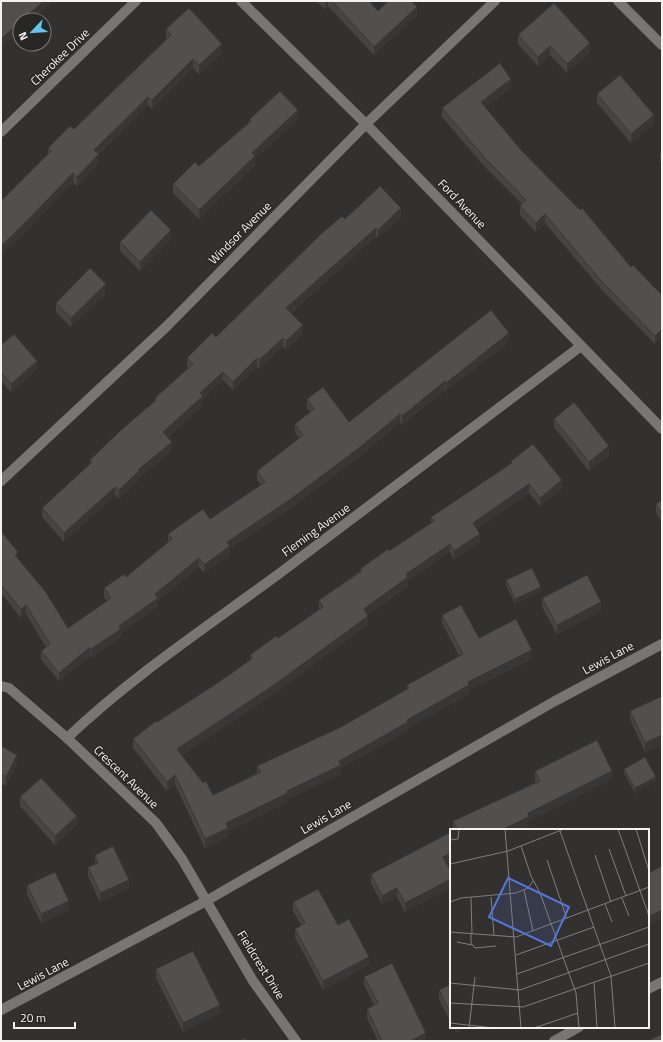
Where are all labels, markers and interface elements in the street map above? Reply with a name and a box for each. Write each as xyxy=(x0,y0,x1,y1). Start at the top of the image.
north arrow xyxy=(12,12,52,52)
street label: Cherokee Drive xyxy=(26,23,94,90)
text: N xyxy=(14,29,32,43)
street label: Ford Avenue xyxy=(434,174,491,233)
street label: Windsor Avenue xyxy=(204,197,275,268)
street label: Fleming Avenue xyxy=(278,498,354,561)
street label: Lewis Lane xyxy=(579,636,637,679)
street label: Crescent Avenue xyxy=(89,741,163,813)
street label: Lewis Lane xyxy=(297,794,355,839)
inset map xyxy=(450,829,649,1028)
street label: Fieldcrest Drive xyxy=(233,927,290,1003)
street label: Lewis Lane xyxy=(14,952,72,995)
scale bar xyxy=(14,1004,75,1030)
text: 20 m xyxy=(20,1008,46,1027)

